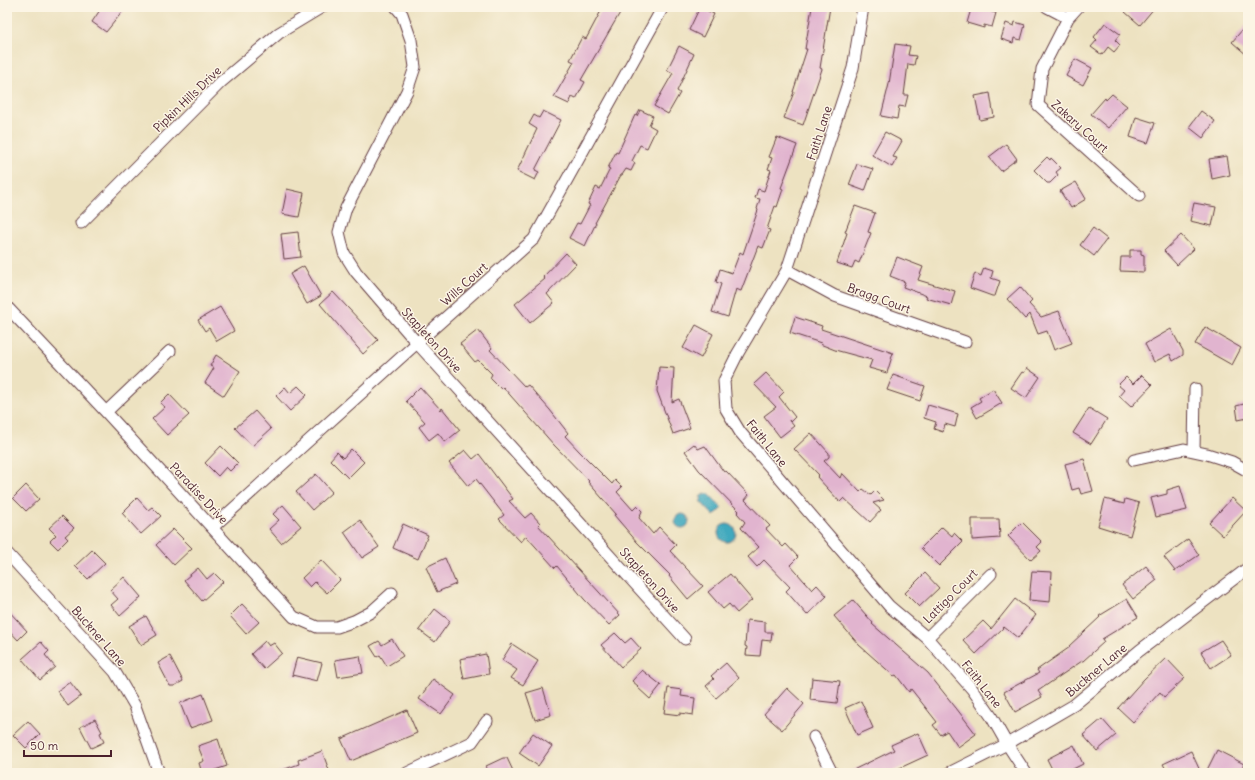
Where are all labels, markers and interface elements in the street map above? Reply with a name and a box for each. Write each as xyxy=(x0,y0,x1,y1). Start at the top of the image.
street label: Pipkin Hills Drive xyxy=(150,63,224,135)
street label: Zakary Court xyxy=(1048,97,1112,155)
street label: Faith Lane xyxy=(803,104,835,162)
street label: Wills Court xyxy=(438,259,490,309)
street label: Bragg Court xyxy=(845,280,913,316)
street label: Stapleton Drive xyxy=(399,304,465,376)
street label: Faith Lane xyxy=(743,416,791,470)
street label: Paradise Drive xyxy=(167,459,231,527)
street label: Stapleton Drive xyxy=(617,544,683,616)
street label: Lattigo Court xyxy=(920,566,980,626)
street label: Buckner Lane xyxy=(69,603,129,669)
street label: Buckner Lane xyxy=(1062,640,1130,700)
street label: Faith Lane xyxy=(959,657,1005,711)
scale bar xyxy=(24,732,111,758)
text: 50 m xyxy=(30,738,59,753)

